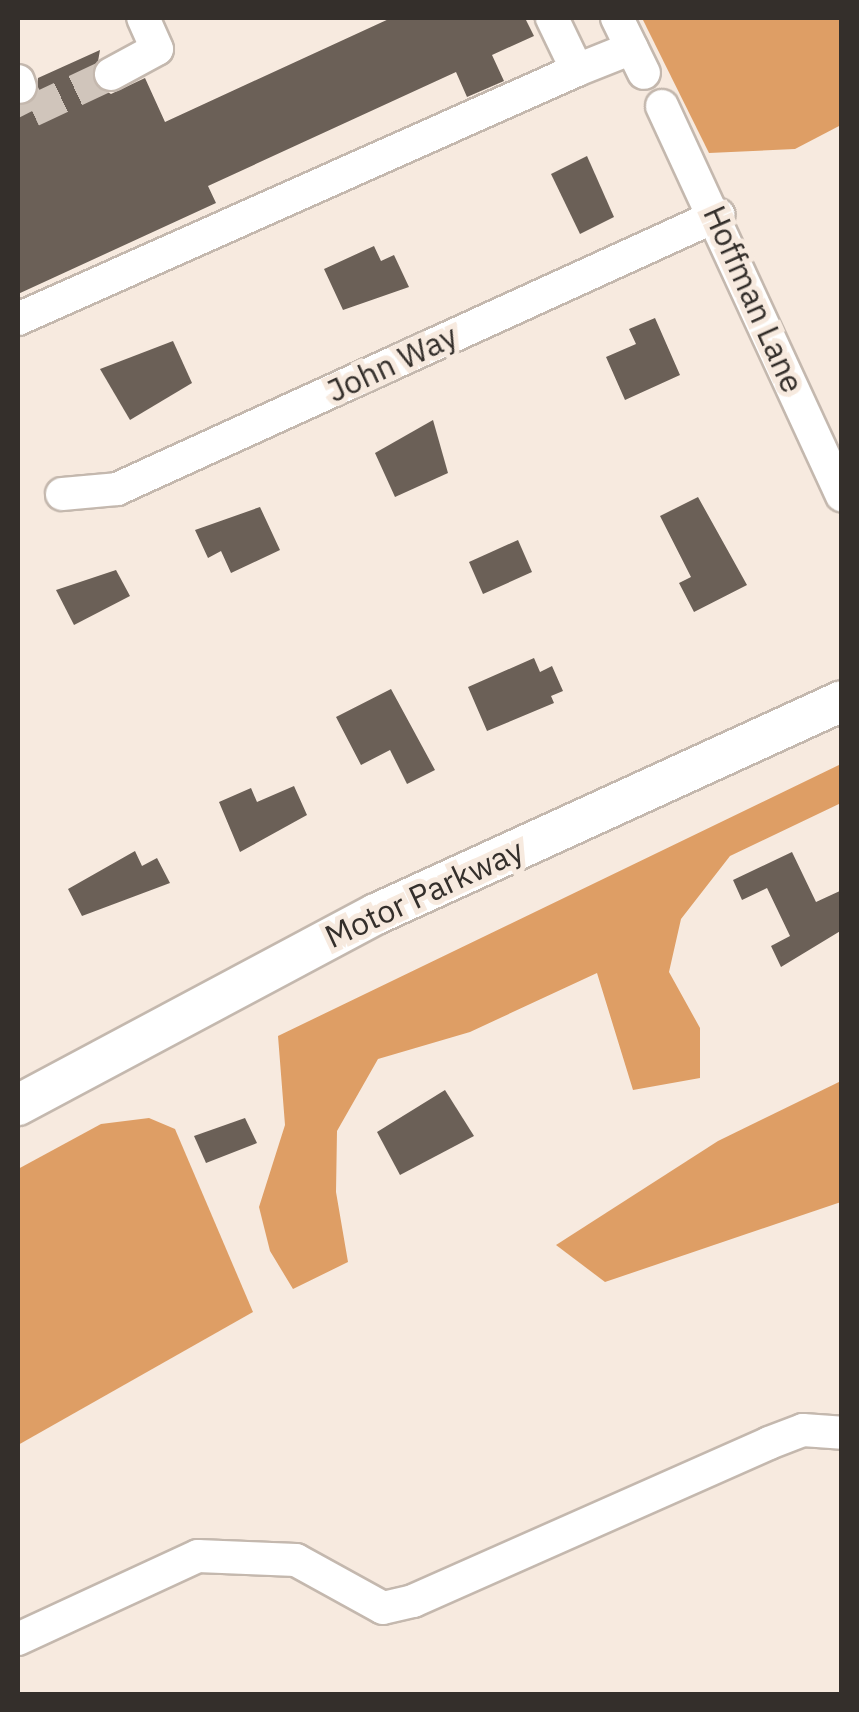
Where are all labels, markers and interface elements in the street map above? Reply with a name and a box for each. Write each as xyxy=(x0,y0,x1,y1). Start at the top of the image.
street label: Hoffman Lane xyxy=(696,200,812,398)
street label: John Way xyxy=(321,316,463,410)
street label: Motor Parkway xyxy=(319,830,529,956)

